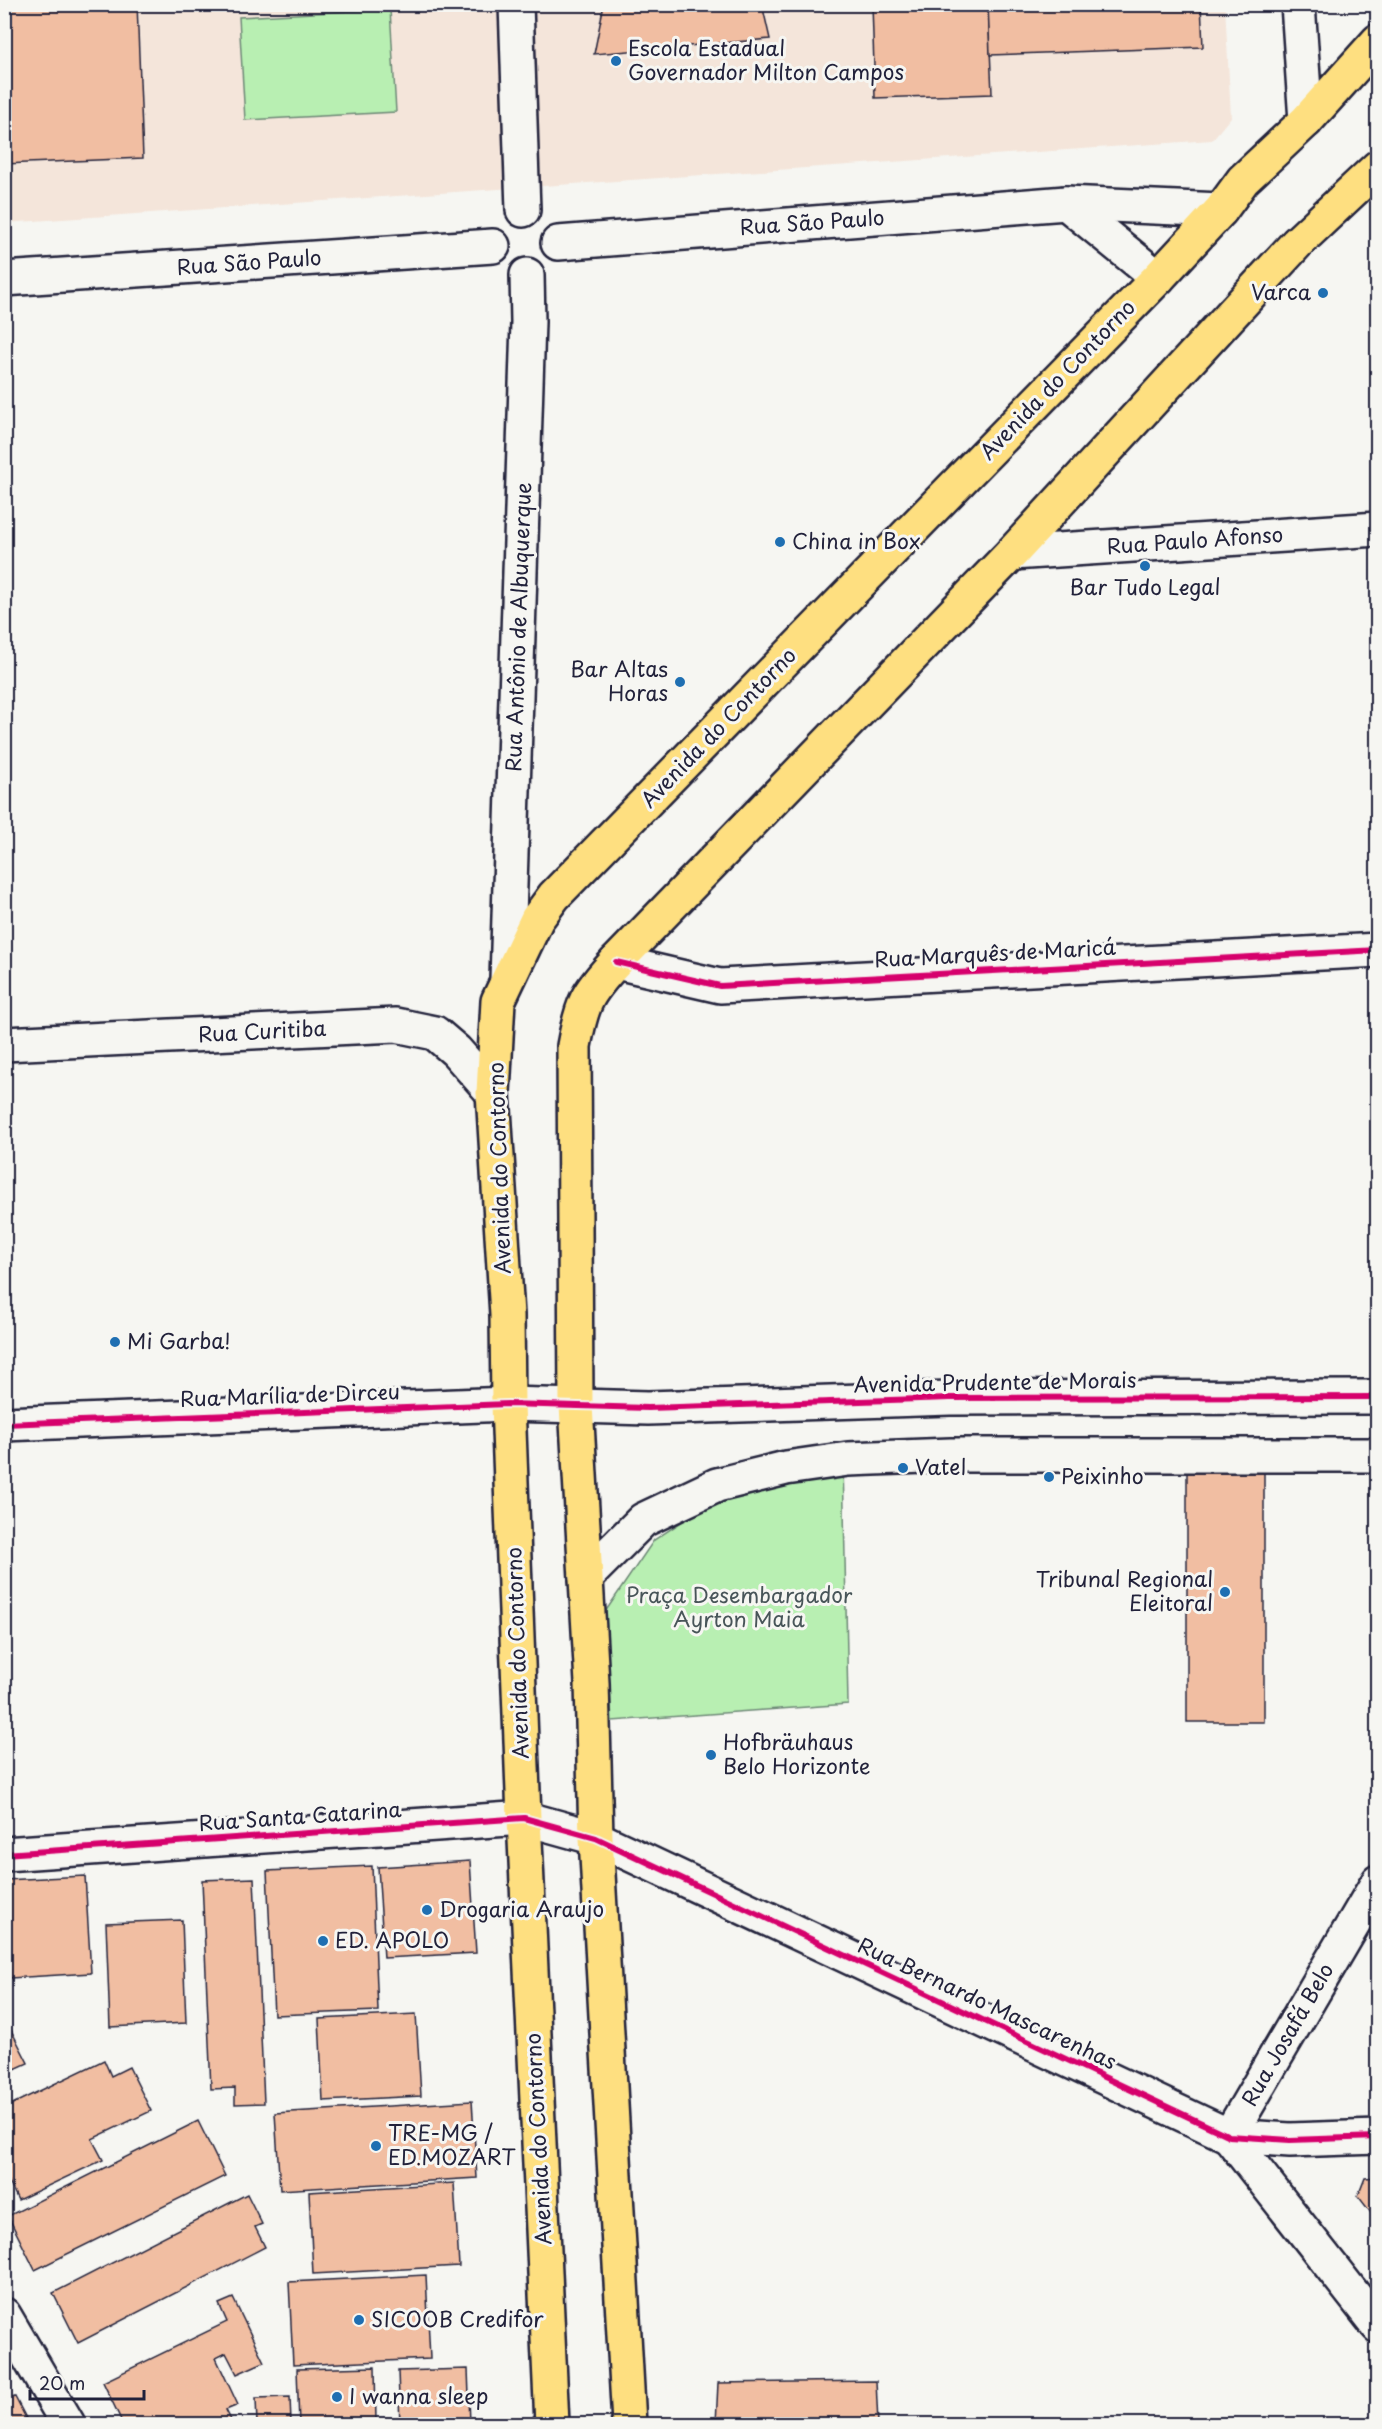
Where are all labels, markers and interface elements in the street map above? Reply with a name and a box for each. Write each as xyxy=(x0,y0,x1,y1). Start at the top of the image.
place label: Escola Estadual Governador Milton Campos xyxy=(628,31,904,87)
marker: Escola Estadual Governador Milton Campos xyxy=(609,54,623,68)
street label: Rua São Paulo xyxy=(738,200,885,242)
street label: Rua São Paulo xyxy=(175,240,322,282)
place label: Varca xyxy=(1251,275,1312,307)
marker: Varca xyxy=(1316,286,1330,300)
street label: Avenida do Contorno xyxy=(971,291,1142,466)
street label: Rua Antônio de Albuquerque xyxy=(496,482,538,772)
street label: Rua Paulo Afonso xyxy=(1106,517,1284,561)
place label: China in Box xyxy=(792,524,921,556)
marker: China in Box xyxy=(773,535,787,549)
marker: Bar Tudo Legal xyxy=(1138,559,1152,573)
place label: Bar Tudo Legal xyxy=(1069,570,1221,602)
street label: Avenida do Contorno xyxy=(632,639,803,814)
place label: Bar Altas Horas xyxy=(570,652,668,708)
marker: Bar Altas Horas xyxy=(673,675,687,689)
street label: Rua Marquês de Maricá xyxy=(873,930,1117,974)
street label: Rua Curitiba xyxy=(197,1011,327,1049)
street label: Avenida do Contorno xyxy=(478,1062,518,1275)
place label: Mi Garba! xyxy=(127,1324,231,1356)
marker: Mi Garba! xyxy=(108,1335,122,1349)
street label: Avenida Prudente de Morais xyxy=(853,1363,1137,1399)
street label: Rua Marília de Dirceu xyxy=(179,1374,400,1414)
place label: Vatel xyxy=(915,1450,966,1482)
place label: Peixinho xyxy=(1061,1459,1144,1491)
marker: Vatel xyxy=(896,1461,910,1475)
marker: Peixinho xyxy=(1042,1470,1056,1484)
street label: Avenida do Contorno xyxy=(496,1547,536,1760)
place label: Tribunal Regional Eleitoral xyxy=(1036,1562,1213,1618)
park label: Praça Desembargador Ayrton Maia xyxy=(626,1578,853,1634)
marker: Tribunal Regional Eleitoral xyxy=(1218,1585,1232,1599)
place label: Hofbräuhaus Belo Horizonte xyxy=(723,1725,870,1781)
marker: Hofbräuhaus Belo Horizonte xyxy=(704,1748,718,1762)
street label: Rua Santa Catarina xyxy=(197,1792,402,1838)
place label: Drogaria Araujo xyxy=(439,1892,604,1924)
marker: Drogaria Araujo xyxy=(420,1903,434,1917)
place label: ED. APOLO xyxy=(335,1923,449,1955)
street label: Rua Bernardo Mascarenhas xyxy=(853,1928,1123,2076)
marker: ED. APOLO xyxy=(316,1934,330,1948)
street label: Rua Josafá Belo xyxy=(1232,1956,1340,2112)
street label: Avenida do Contorno xyxy=(515,2032,559,2246)
place label: TRE-MG / ED.MOZART xyxy=(388,2116,516,2172)
marker: TRE-MG / ED.MOZART xyxy=(369,2139,383,2153)
place label: SICOOB Credifor xyxy=(371,2302,544,2334)
marker: SICOOB Credifor xyxy=(352,2313,366,2327)
scale bar xyxy=(30,2363,144,2401)
text: 20 m xyxy=(39,2369,85,2396)
place label: I wanna sleep xyxy=(349,2379,488,2411)
marker: I wanna sleep xyxy=(330,2390,344,2404)

